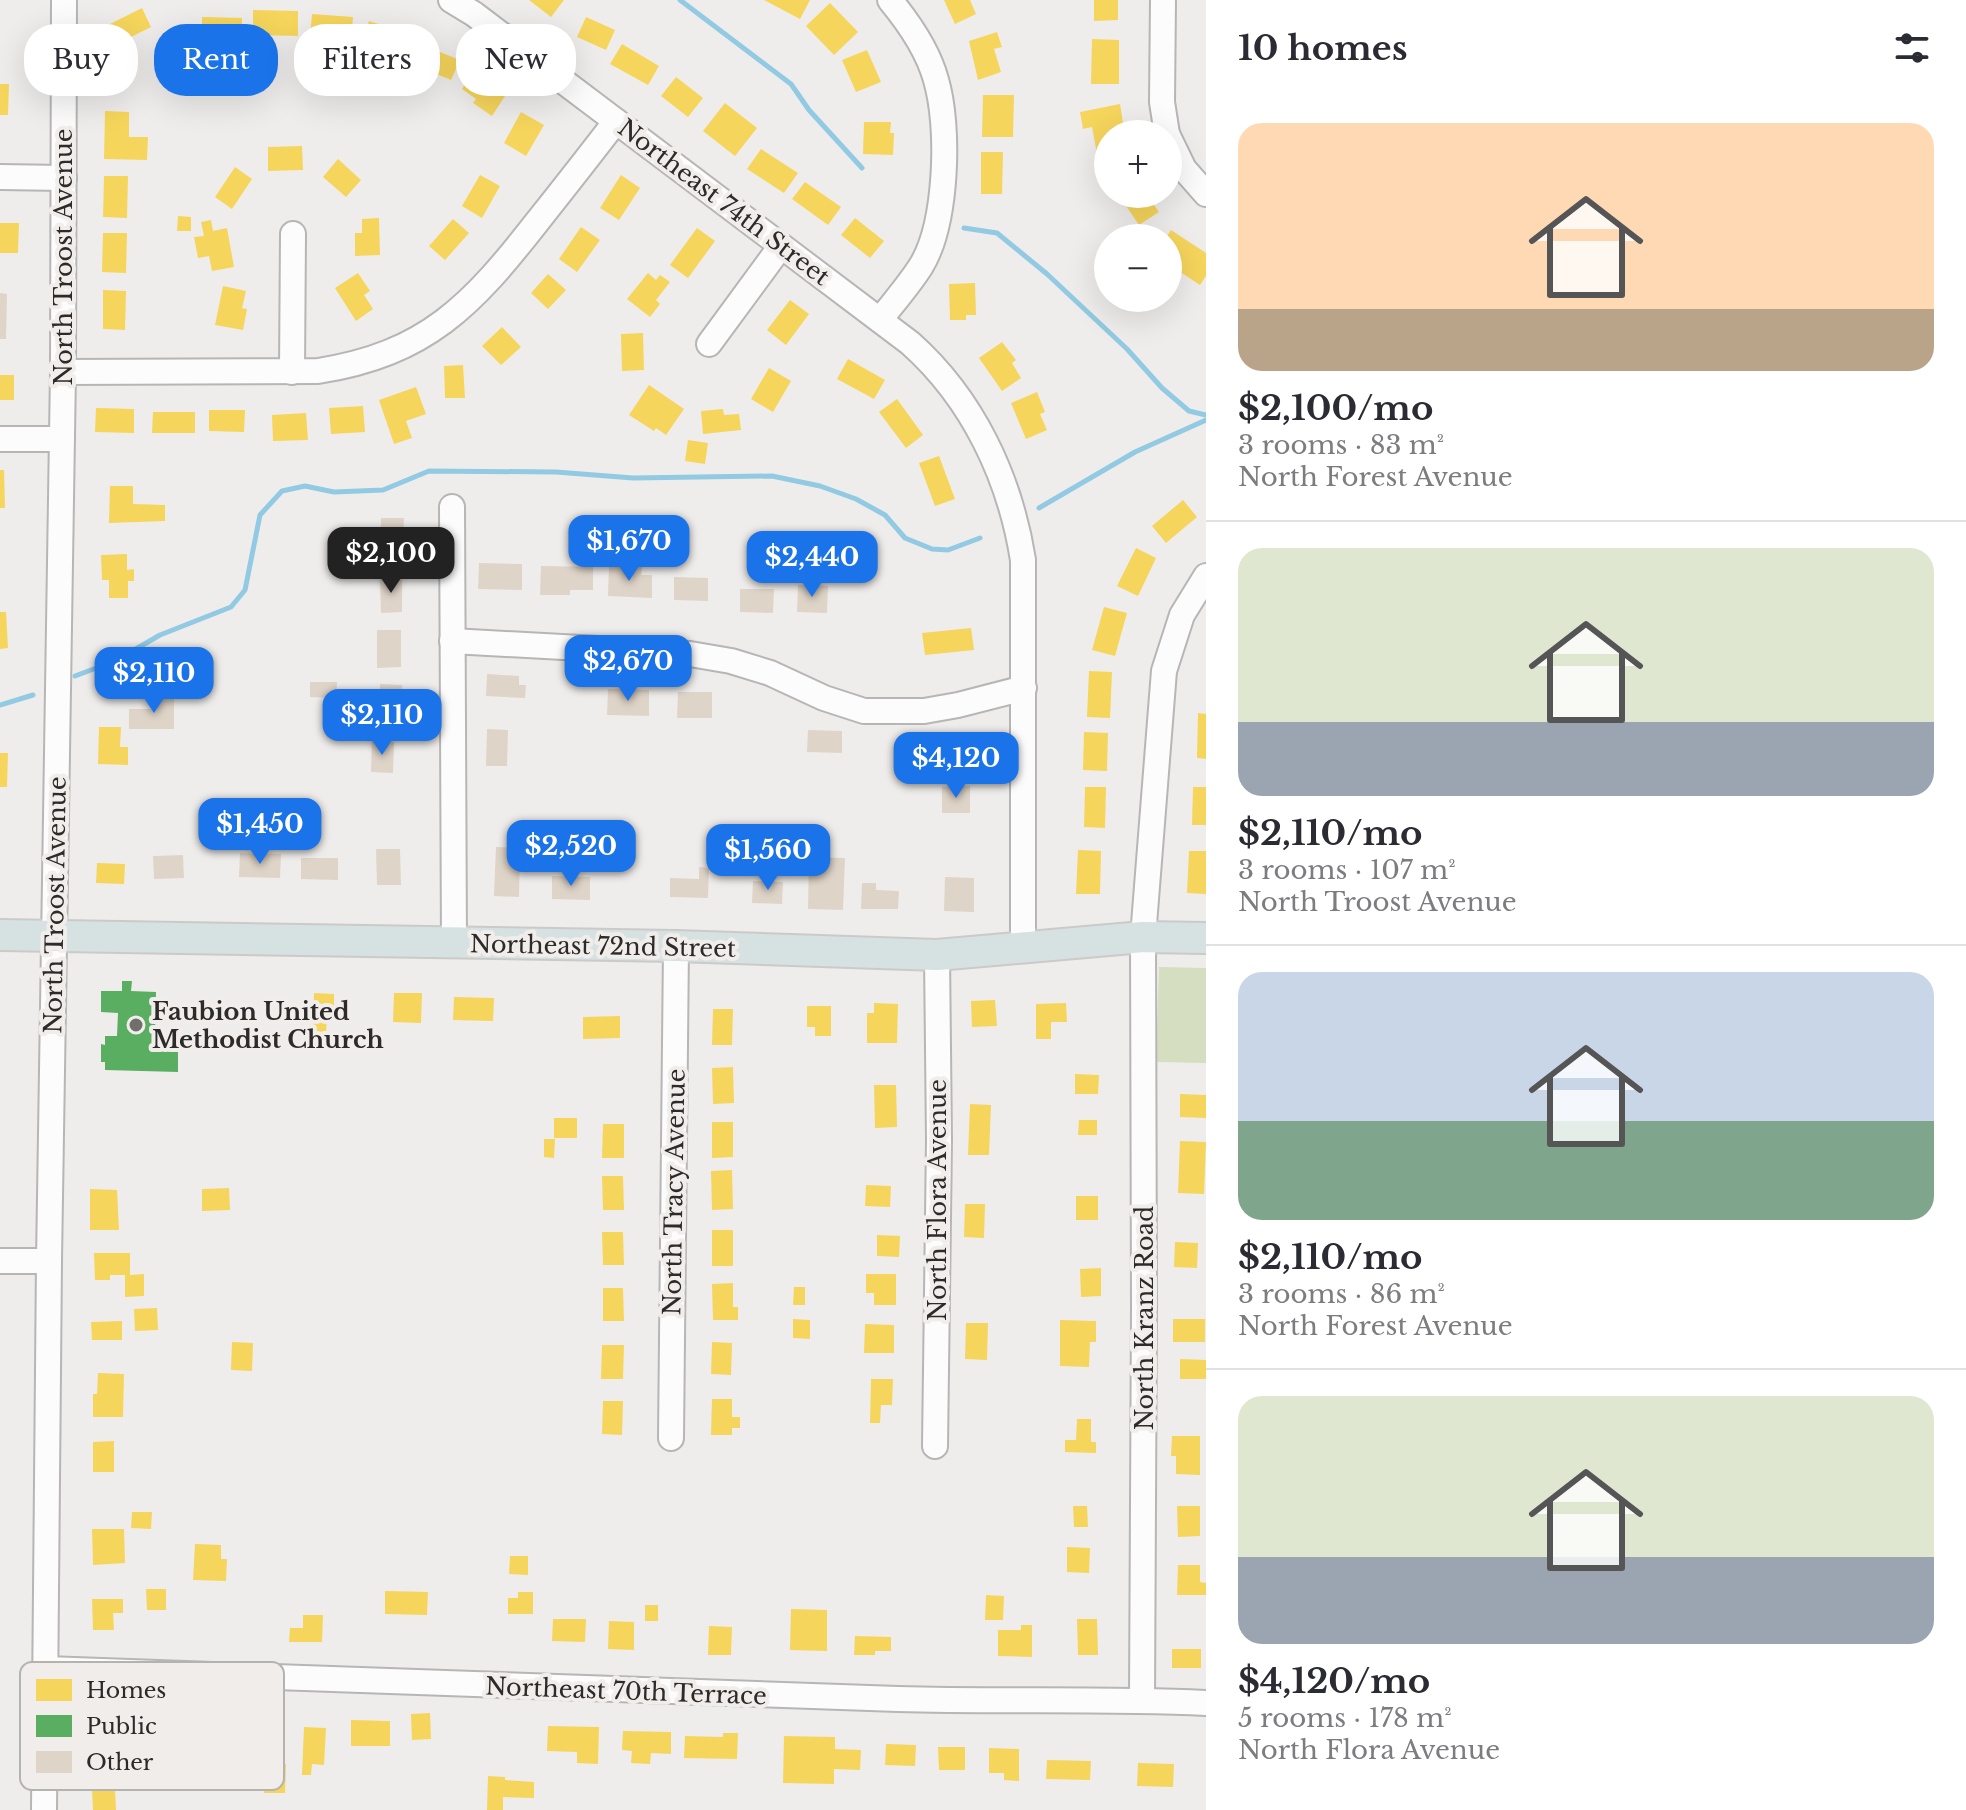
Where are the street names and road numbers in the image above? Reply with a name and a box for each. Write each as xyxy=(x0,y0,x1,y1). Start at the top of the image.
street label: Northeast 74th Street xyxy=(612,113,836,291)
street label: North Troost Avenue xyxy=(49,128,78,386)
street label: North Troost Avenue xyxy=(38,776,72,1034)
street label: Northeast 72nd Street xyxy=(470,929,736,963)
street label: North Tracy Avenue xyxy=(657,1068,691,1316)
street label: North Flora Avenue xyxy=(923,1079,952,1321)
street label: North Kranz Road xyxy=(1130,1206,1159,1430)
street label: Northeast 70th Terrace xyxy=(485,1672,767,1710)

